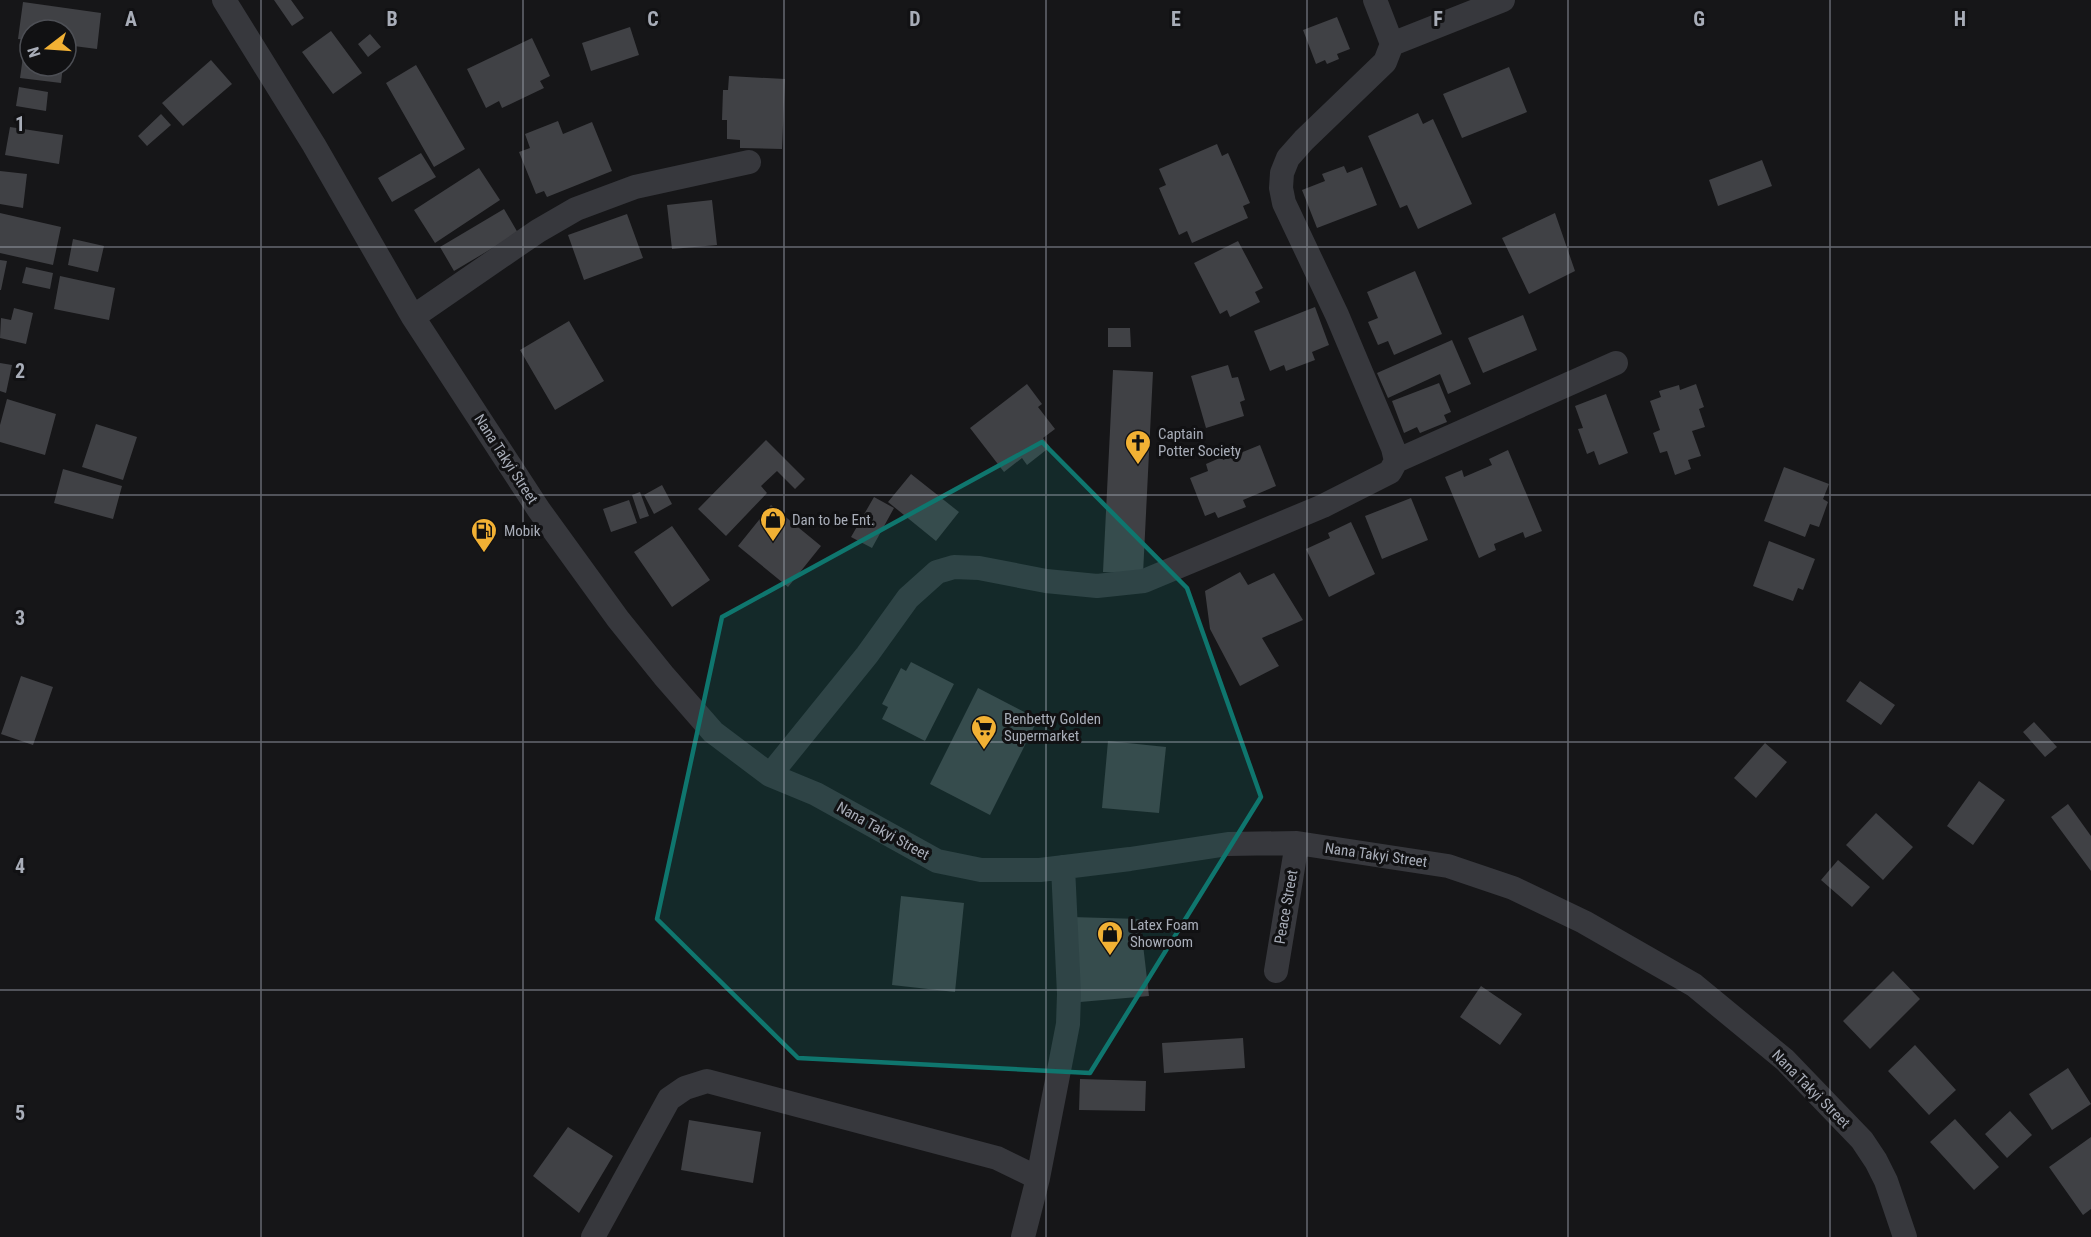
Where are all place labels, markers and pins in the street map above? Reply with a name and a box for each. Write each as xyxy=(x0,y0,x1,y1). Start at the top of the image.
place label: Captain Potter Society xyxy=(1158,425,1241,460)
church icon: Captain Potter Society xyxy=(1123,428,1153,466)
shop icon: Dan to be Ent. xyxy=(758,505,788,543)
place label: Dan to be Ent. xyxy=(792,511,875,529)
fuel station icon: Mobik xyxy=(469,516,499,554)
place label: Mobik xyxy=(504,522,541,540)
place label: Benbetty Golden Supermarket xyxy=(1004,710,1101,745)
supermarket icon: Benbetty Golden Supermarket xyxy=(969,713,999,751)
place label: Latex Foam Showroom xyxy=(1130,916,1199,951)
shop icon: Latex Foam Showroom xyxy=(1095,919,1125,957)

